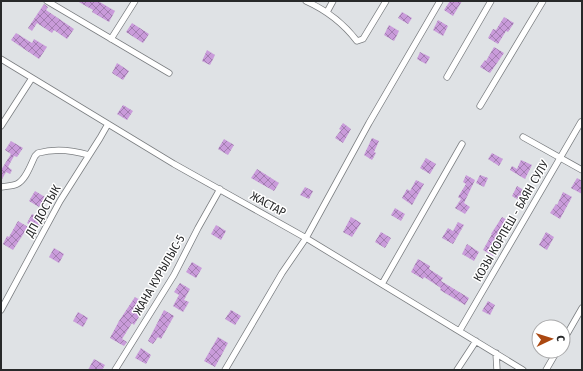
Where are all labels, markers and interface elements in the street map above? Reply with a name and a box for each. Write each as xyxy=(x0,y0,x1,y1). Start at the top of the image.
street label: КОЗЫ КОРПЕШ - БАЯН СУЛУ xyxy=(471,158,552,284)
street label: ДП ДОСТЫК xyxy=(22,182,64,240)
street label: ЖАСТАР xyxy=(248,189,288,219)
street label: ЖАНА КУРЫЛЫС-5 xyxy=(130,232,188,318)
north arrow xyxy=(531,319,571,359)
text: С xyxy=(554,335,567,342)

